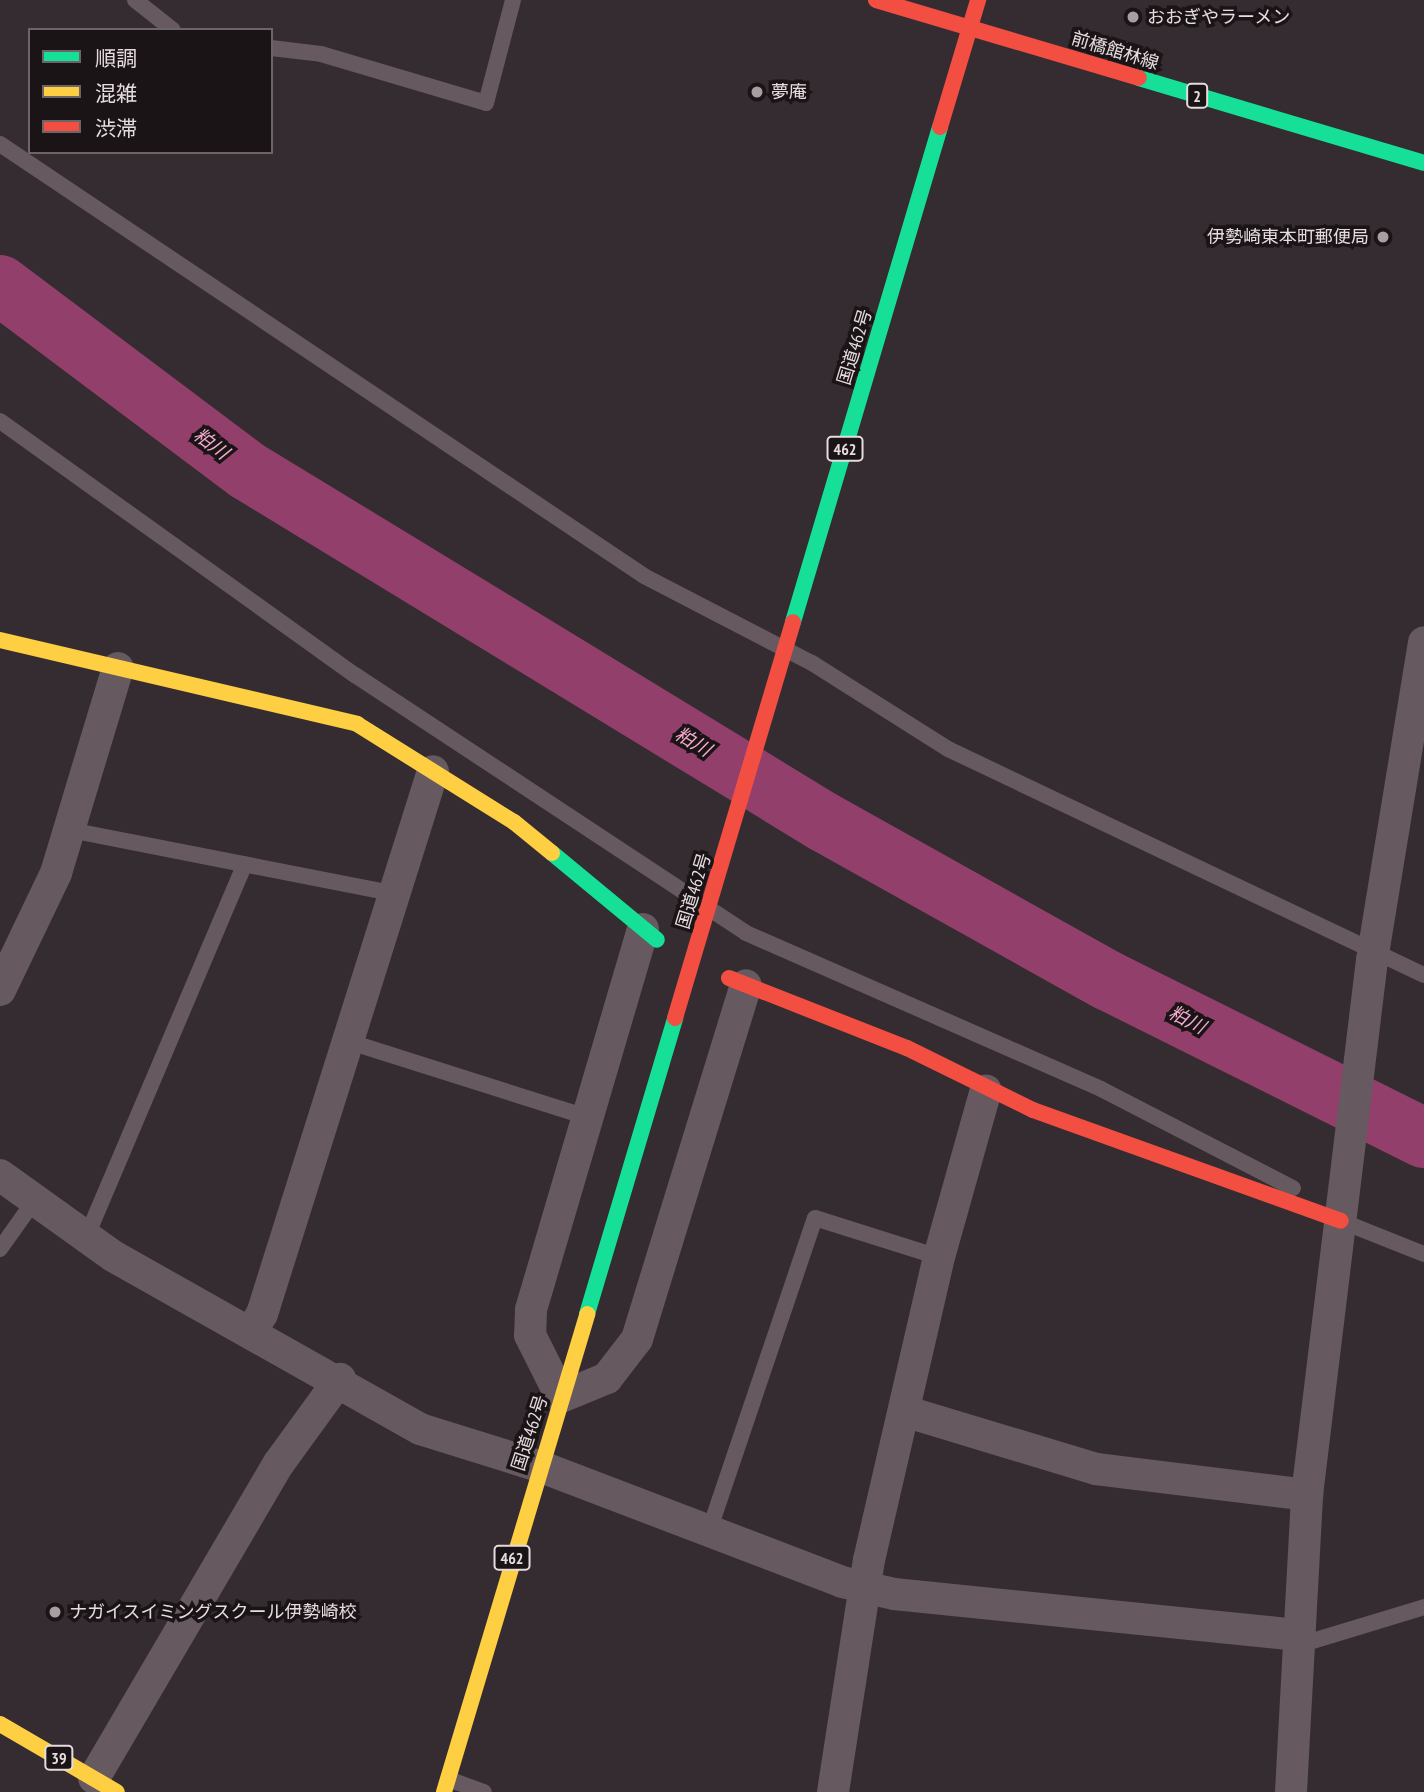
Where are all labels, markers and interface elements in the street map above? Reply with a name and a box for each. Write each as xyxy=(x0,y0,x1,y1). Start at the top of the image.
place label: おおぎやラーメン xyxy=(1147,6,1291,28)
marker: おおぎやラーメン xyxy=(1125,9,1141,25)
legend xyxy=(28,28,273,154)
street label: 前橋館林線 xyxy=(1069,28,1161,74)
text: 順調 xyxy=(95,45,137,72)
text: 混雑 xyxy=(95,80,137,107)
place label: 夢庵 xyxy=(771,81,807,103)
road number: 2 xyxy=(1185,83,1209,108)
marker: 夢庵 xyxy=(749,84,765,100)
text: 渋滞 xyxy=(95,115,137,142)
place label: 伊勢崎東本町郵便局 xyxy=(1207,226,1369,248)
marker: 伊勢崎東本町郵便局 xyxy=(1375,229,1391,245)
street label: 国道462号 xyxy=(833,306,877,388)
water label: 粕川 xyxy=(189,423,233,465)
road number: 462 xyxy=(826,436,864,462)
water label: 粕川 xyxy=(671,722,715,762)
street label: 国道462号 xyxy=(672,850,716,932)
water label: 粕川 xyxy=(1165,1001,1209,1039)
street label: 国道462号 xyxy=(508,1392,552,1474)
road number: 462 xyxy=(493,1546,531,1570)
place label: ナガイスイミングスクール伊勢崎校 xyxy=(69,1601,357,1623)
marker: ナガイスイミングスクール伊勢崎校 xyxy=(47,1604,63,1620)
road number: 39 xyxy=(43,1746,75,1770)

